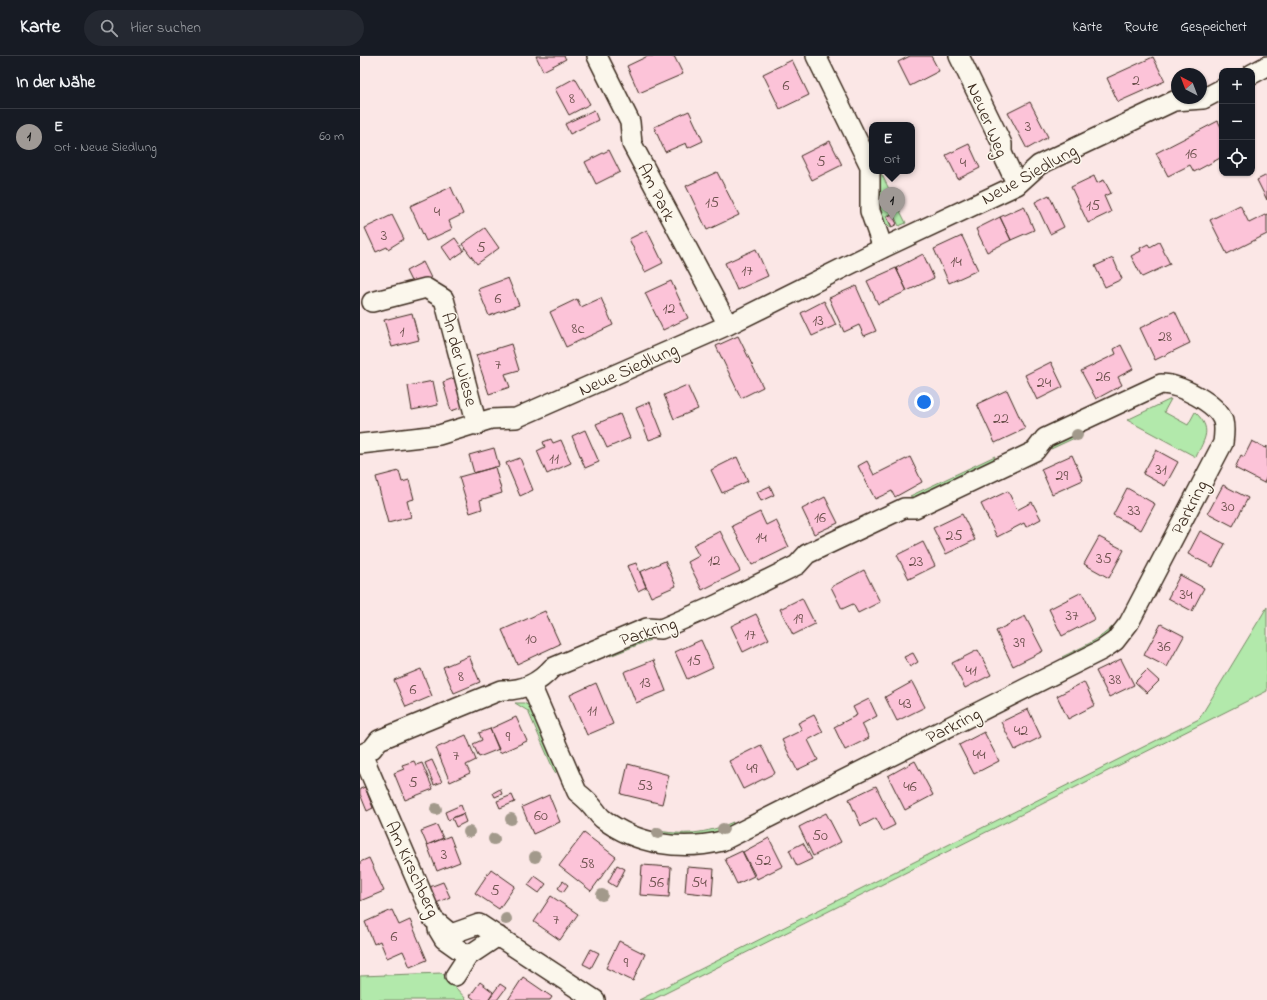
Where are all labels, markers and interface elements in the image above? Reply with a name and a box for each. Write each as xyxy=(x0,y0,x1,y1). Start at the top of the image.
search box xyxy=(84,10,364,46)
text: Karte xyxy=(20,14,60,41)
icon: search xyxy=(98,17,120,39)
text: Hier suchen xyxy=(130,17,201,39)
text: Karte xyxy=(1073,17,1102,38)
text: Route xyxy=(1124,17,1158,38)
text: Gespeichert xyxy=(1180,17,1247,38)
north arrow xyxy=(1171,68,1207,104)
map controls xyxy=(1219,68,1255,176)
button: + xyxy=(1219,68,1255,104)
house number: 2 xyxy=(1132,69,1140,93)
text: In der Nähe xyxy=(16,70,95,95)
house number: 6 xyxy=(782,74,790,98)
street label: Neuer Weg xyxy=(958,79,1014,162)
house number: 8 xyxy=(569,87,575,111)
button: − xyxy=(1219,104,1255,140)
house number: 3 xyxy=(1025,115,1031,139)
text: E xyxy=(54,116,63,138)
popup xyxy=(869,122,915,174)
text: 1 xyxy=(27,127,31,146)
text: 60 m xyxy=(319,127,344,146)
text: E xyxy=(884,128,893,150)
text: Ort · Neue Siedlung xyxy=(54,138,157,157)
street label: Neue Siedlung xyxy=(977,139,1083,214)
button: locate xyxy=(1219,140,1255,176)
house number: 16 xyxy=(1185,142,1197,166)
house number: 5 xyxy=(816,150,826,174)
text: Ort xyxy=(884,150,900,169)
house number: 4 xyxy=(960,151,967,175)
street label: Am Park xyxy=(630,159,681,227)
pin: 1 xyxy=(879,187,905,220)
house number: 15 xyxy=(705,191,719,215)
house number: 15 xyxy=(1086,194,1100,218)
house number: 4 xyxy=(434,200,441,224)
house number: 3 xyxy=(381,224,387,248)
house number: 5 xyxy=(476,236,486,260)
house number: 14 xyxy=(950,250,962,274)
house number: 17 xyxy=(741,259,753,283)
house number: 6 xyxy=(494,287,502,311)
house number: 12 xyxy=(662,297,676,321)
house number: 13 xyxy=(812,309,824,333)
street label: An der Wiese xyxy=(433,310,483,410)
house number: 8c xyxy=(571,317,585,341)
house number: 1 xyxy=(399,320,405,344)
house number: 28 xyxy=(1158,325,1172,349)
street label: Neue Siedlung xyxy=(575,337,683,405)
house number: 7 xyxy=(495,353,502,377)
house number: 26 xyxy=(1096,365,1111,389)
house number: 24 xyxy=(1037,371,1052,395)
your location xyxy=(914,392,934,412)
house number: 22 xyxy=(993,407,1009,431)
house number: 11 xyxy=(549,447,559,471)
house number: 31 xyxy=(1155,458,1167,482)
house number: 29 xyxy=(1056,464,1069,488)
street label: Parkring xyxy=(1166,476,1216,540)
house number: 30 xyxy=(1221,495,1235,519)
house number: 33 xyxy=(1127,499,1141,523)
house number: 16 xyxy=(814,506,826,530)
house number: 25 xyxy=(945,524,963,548)
house number: 14 xyxy=(755,526,767,550)
house number: 35 xyxy=(1096,547,1112,571)
house number: 12 xyxy=(707,549,721,573)
house number: 23 xyxy=(909,550,923,574)
house number: 34 xyxy=(1179,583,1193,607)
house number: 37 xyxy=(1065,604,1079,628)
house number: 19 xyxy=(793,607,803,631)
street label: Parkring xyxy=(617,612,681,655)
house number: 17 xyxy=(744,623,756,647)
house number: 10 xyxy=(525,627,537,651)
house number: 39 xyxy=(1013,631,1025,655)
house number: 36 xyxy=(1157,635,1171,659)
house number: 15 xyxy=(687,649,701,673)
house number: 41 xyxy=(965,659,977,683)
house number: 8 xyxy=(458,665,464,689)
house number: 38 xyxy=(1109,668,1121,692)
house number: 13 xyxy=(639,671,651,695)
house number: 6 xyxy=(409,678,417,702)
house number: 43 xyxy=(898,692,912,716)
house number: 11 xyxy=(587,699,597,723)
street label: Parkring xyxy=(922,702,986,752)
house number: 42 xyxy=(1014,719,1028,743)
house number: 9 xyxy=(506,725,511,749)
house number: 44 xyxy=(972,743,986,767)
house number: 7 xyxy=(453,744,460,768)
house number: 49 xyxy=(746,757,758,781)
house number: 5 xyxy=(408,771,418,795)
house number: 53 xyxy=(637,774,653,798)
house number: 46 xyxy=(903,775,917,799)
house number: 60 xyxy=(534,804,548,828)
street label: Am Kirschberg xyxy=(377,817,445,923)
house number: 50 xyxy=(812,824,828,848)
house number: 3 xyxy=(441,843,447,867)
house number: 52 xyxy=(754,849,772,873)
house number: 58 xyxy=(579,852,595,876)
house number: 56 xyxy=(648,871,664,895)
house number: 54 xyxy=(691,871,707,895)
house number: 5 xyxy=(490,879,500,903)
house number: 7 xyxy=(553,908,560,932)
house number: 6 xyxy=(390,925,398,949)
house number: 9 xyxy=(624,951,629,975)

